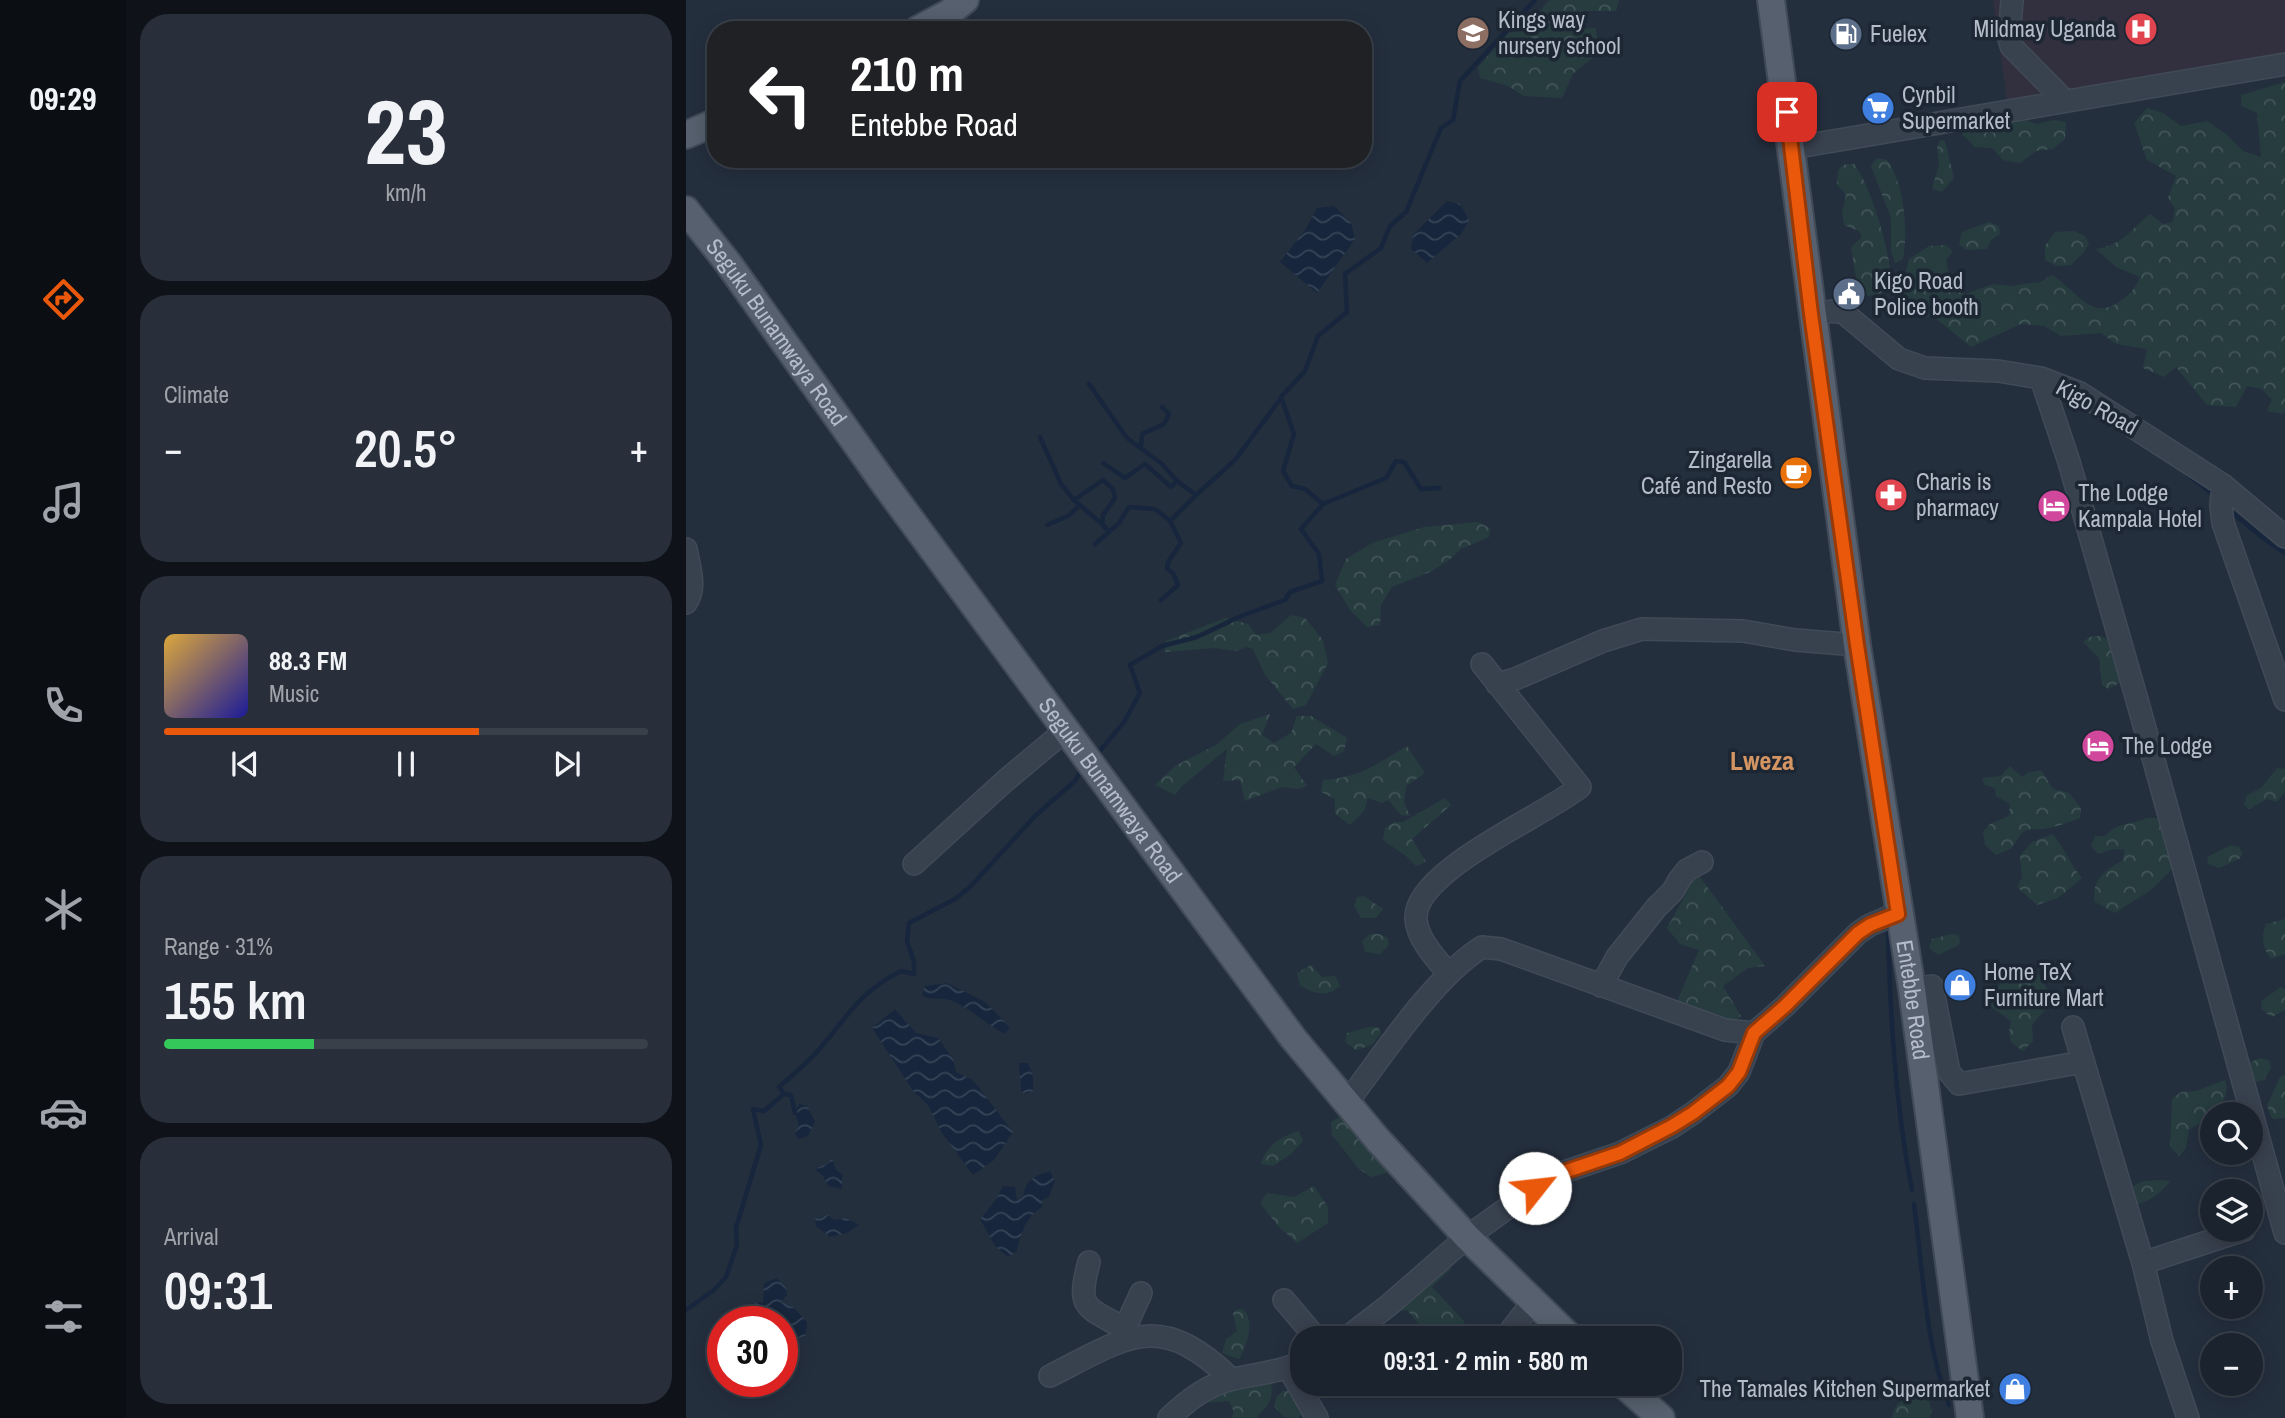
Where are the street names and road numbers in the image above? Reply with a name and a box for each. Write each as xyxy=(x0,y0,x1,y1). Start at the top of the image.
street label: Seguku Bunamwaya Road xyxy=(699,232,854,432)
street label: Kigo Road xyxy=(2051,371,2144,442)
street label: Seguku Bunamwaya Road xyxy=(1032,691,1190,889)
street label: Entebbe Road xyxy=(1889,938,1937,1062)

